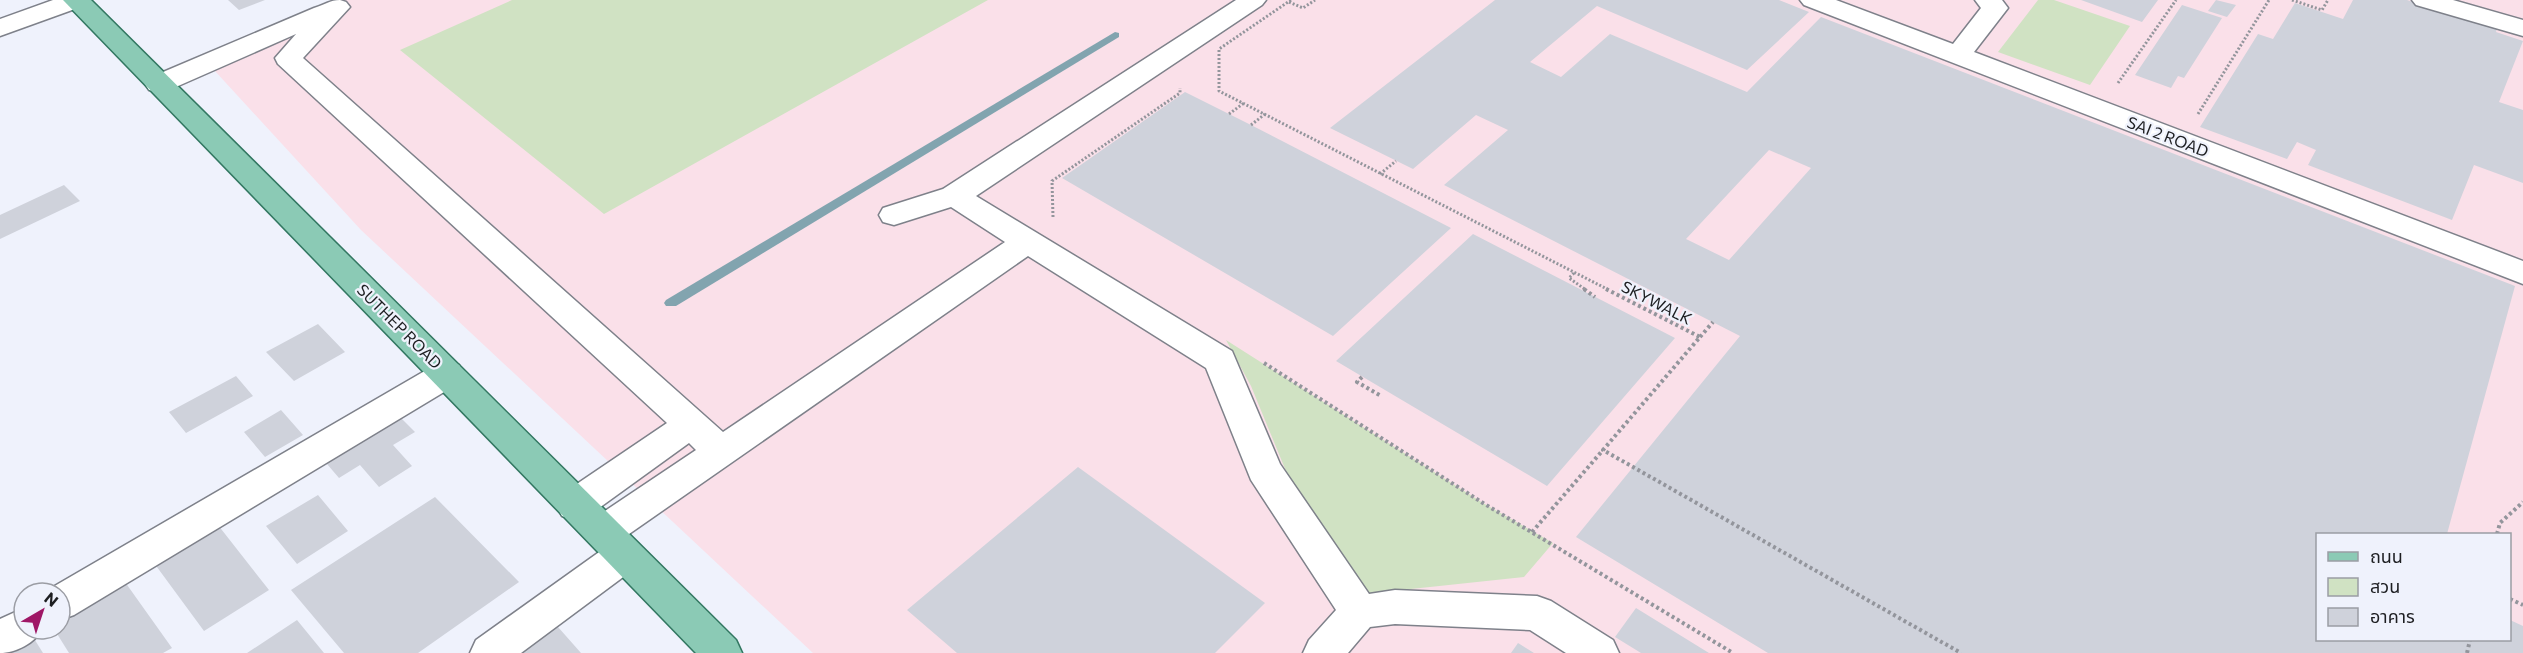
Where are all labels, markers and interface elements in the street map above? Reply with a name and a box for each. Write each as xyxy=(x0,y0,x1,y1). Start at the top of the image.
street label: SAI 2 ROAD xyxy=(2125,112,2211,160)
street label: SKYWALK xyxy=(1619,276,1696,328)
street label: SUTHEP ROAD xyxy=(354,280,446,372)
legend xyxy=(2316,533,2511,641)
text: ถนน xyxy=(2370,545,2403,567)
text: สวน xyxy=(2370,575,2400,597)
north arrow xyxy=(12,581,72,641)
text: N xyxy=(41,588,62,610)
text: อาคาร xyxy=(2370,605,2415,627)

